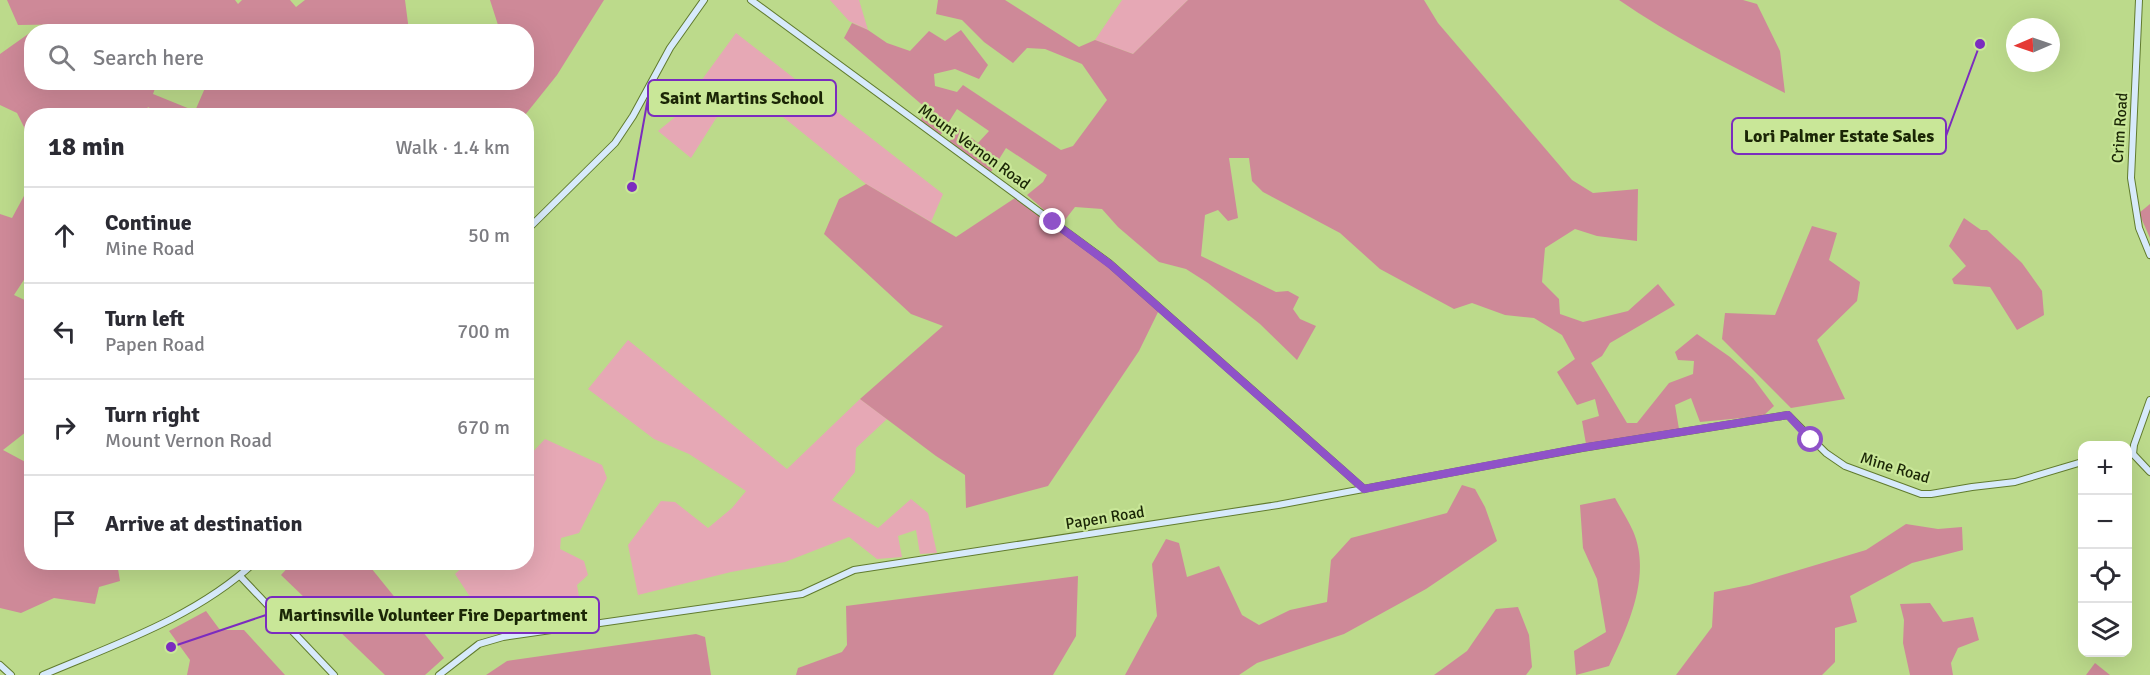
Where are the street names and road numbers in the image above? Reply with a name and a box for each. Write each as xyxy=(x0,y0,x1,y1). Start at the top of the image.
street label: Crim Road xyxy=(2108,92,2132,164)
street label: Mount Vernon Road xyxy=(914,100,1034,194)
street label: Mine Road xyxy=(1858,448,1932,488)
street label: Papen Road xyxy=(1064,502,1146,534)

